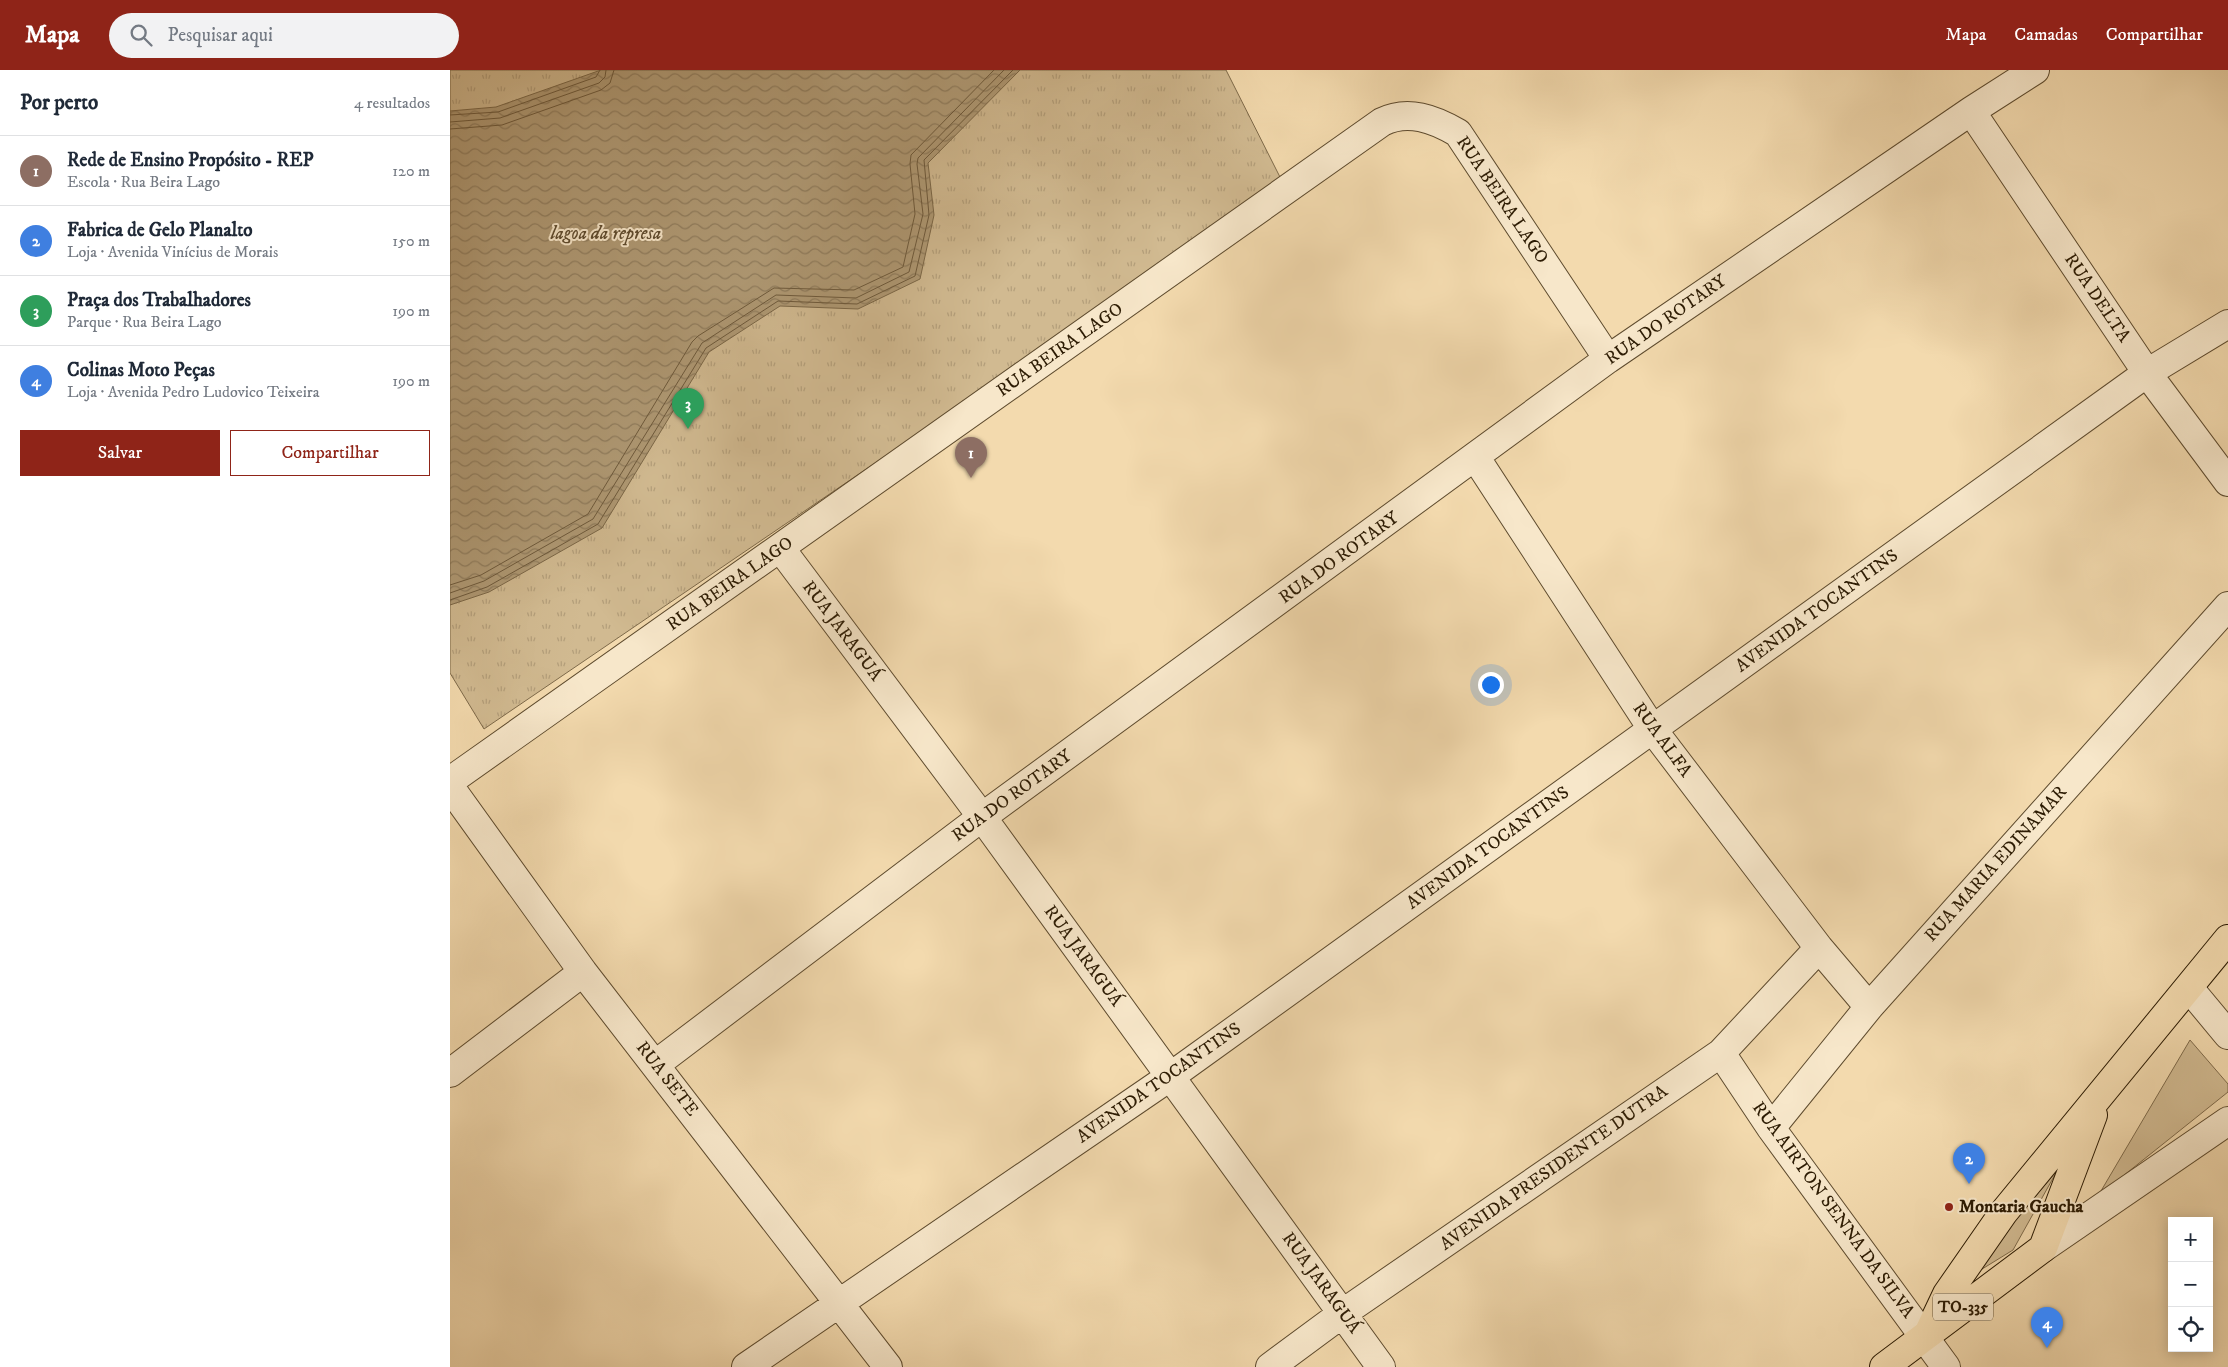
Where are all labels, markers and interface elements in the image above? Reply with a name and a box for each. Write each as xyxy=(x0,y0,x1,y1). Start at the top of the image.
search box xyxy=(109,13,459,58)
text: Mapa xyxy=(25,20,79,50)
icon: search xyxy=(127,21,155,49)
text: Pesquisar aqui xyxy=(167,24,273,47)
text: Mapa xyxy=(1946,24,1986,46)
text: Camadas xyxy=(2014,24,2078,46)
text: Compartilhar xyxy=(2106,24,2203,46)
text: Por perto xyxy=(20,90,98,116)
text: 4 resultados xyxy=(354,93,430,113)
street label: RUA BEIRA LAGO xyxy=(1451,132,1553,268)
text: Rede de Ensino Propósito - REP xyxy=(67,149,314,172)
text: 1 xyxy=(33,161,39,181)
text: 120 m xyxy=(392,161,430,181)
text: Escola · Rua Beira Lago xyxy=(67,172,220,192)
text: Fabrica de Gelo Planalto xyxy=(67,219,252,242)
water label: lagoa da represa xyxy=(550,222,661,246)
text: 2 xyxy=(32,231,40,251)
text: 150 m xyxy=(392,231,430,251)
text: Loja · Avenida Vinícius de Morais xyxy=(67,242,278,262)
street label: RUA DELTA xyxy=(2059,249,2135,347)
street label: RUA DO ROTARY xyxy=(1601,270,1731,370)
text: Praça dos Trabalhadores xyxy=(67,289,251,312)
street label: RUA BEIRA LAGO xyxy=(993,298,1127,402)
text: 3 xyxy=(33,301,39,321)
text: 190 m xyxy=(392,301,430,321)
text: Parque · Rua Beira Lago xyxy=(67,312,222,332)
text: Colinas Moto Peças xyxy=(67,359,215,382)
text: 4 xyxy=(31,371,41,391)
text: 190 m xyxy=(392,371,430,391)
text: Loja · Avenida Pedro Ludovico Teixeira xyxy=(67,382,320,402)
pin: 3 xyxy=(672,388,704,429)
button: Salvar xyxy=(20,430,220,476)
button: Compartilhar xyxy=(230,430,430,476)
pin: 1 xyxy=(955,437,987,478)
street label: RUA DO ROTARY xyxy=(1275,507,1404,609)
street label: RUA BEIRA LAGO xyxy=(663,532,797,636)
street label: AVENIDA TOCANTINS xyxy=(1731,545,1903,677)
street label: RUA JARAGUÁ xyxy=(797,576,888,686)
your location xyxy=(1478,672,1504,698)
street label: RUA ALFA xyxy=(1628,698,1697,782)
street label: RUA DO ROTARY xyxy=(948,745,1077,847)
street label: RUA MARIA EDINAMAR xyxy=(1920,781,2072,946)
street label: AVENIDA TOCANTINS xyxy=(1402,782,1574,914)
street label: RUA JARAGUÁ xyxy=(1039,901,1128,1011)
street label: AVENIDA TOCANTINS xyxy=(1073,1018,1245,1148)
street label: RUA SETE xyxy=(631,1037,703,1121)
street label: AVENIDA PRESIDENTE DUTRA xyxy=(1436,1080,1673,1255)
street label: RUA AIRTON SENNA DA SILVA xyxy=(1747,1097,1919,1323)
pin: 2 xyxy=(1953,1143,1985,1184)
place label: Montaria Gaucha xyxy=(1959,1196,2084,1218)
marker: Montaria Gaucha xyxy=(1943,1201,1955,1213)
map controls xyxy=(2168,1217,2213,1352)
button: + xyxy=(2168,1217,2213,1262)
street label: RUA JARAGUÁ xyxy=(1277,1228,1366,1338)
button: − xyxy=(2168,1262,2213,1307)
road number: TO-335 xyxy=(1933,1294,1993,1320)
pin: 4 xyxy=(2031,1307,2063,1348)
button: locate xyxy=(2168,1307,2213,1352)

